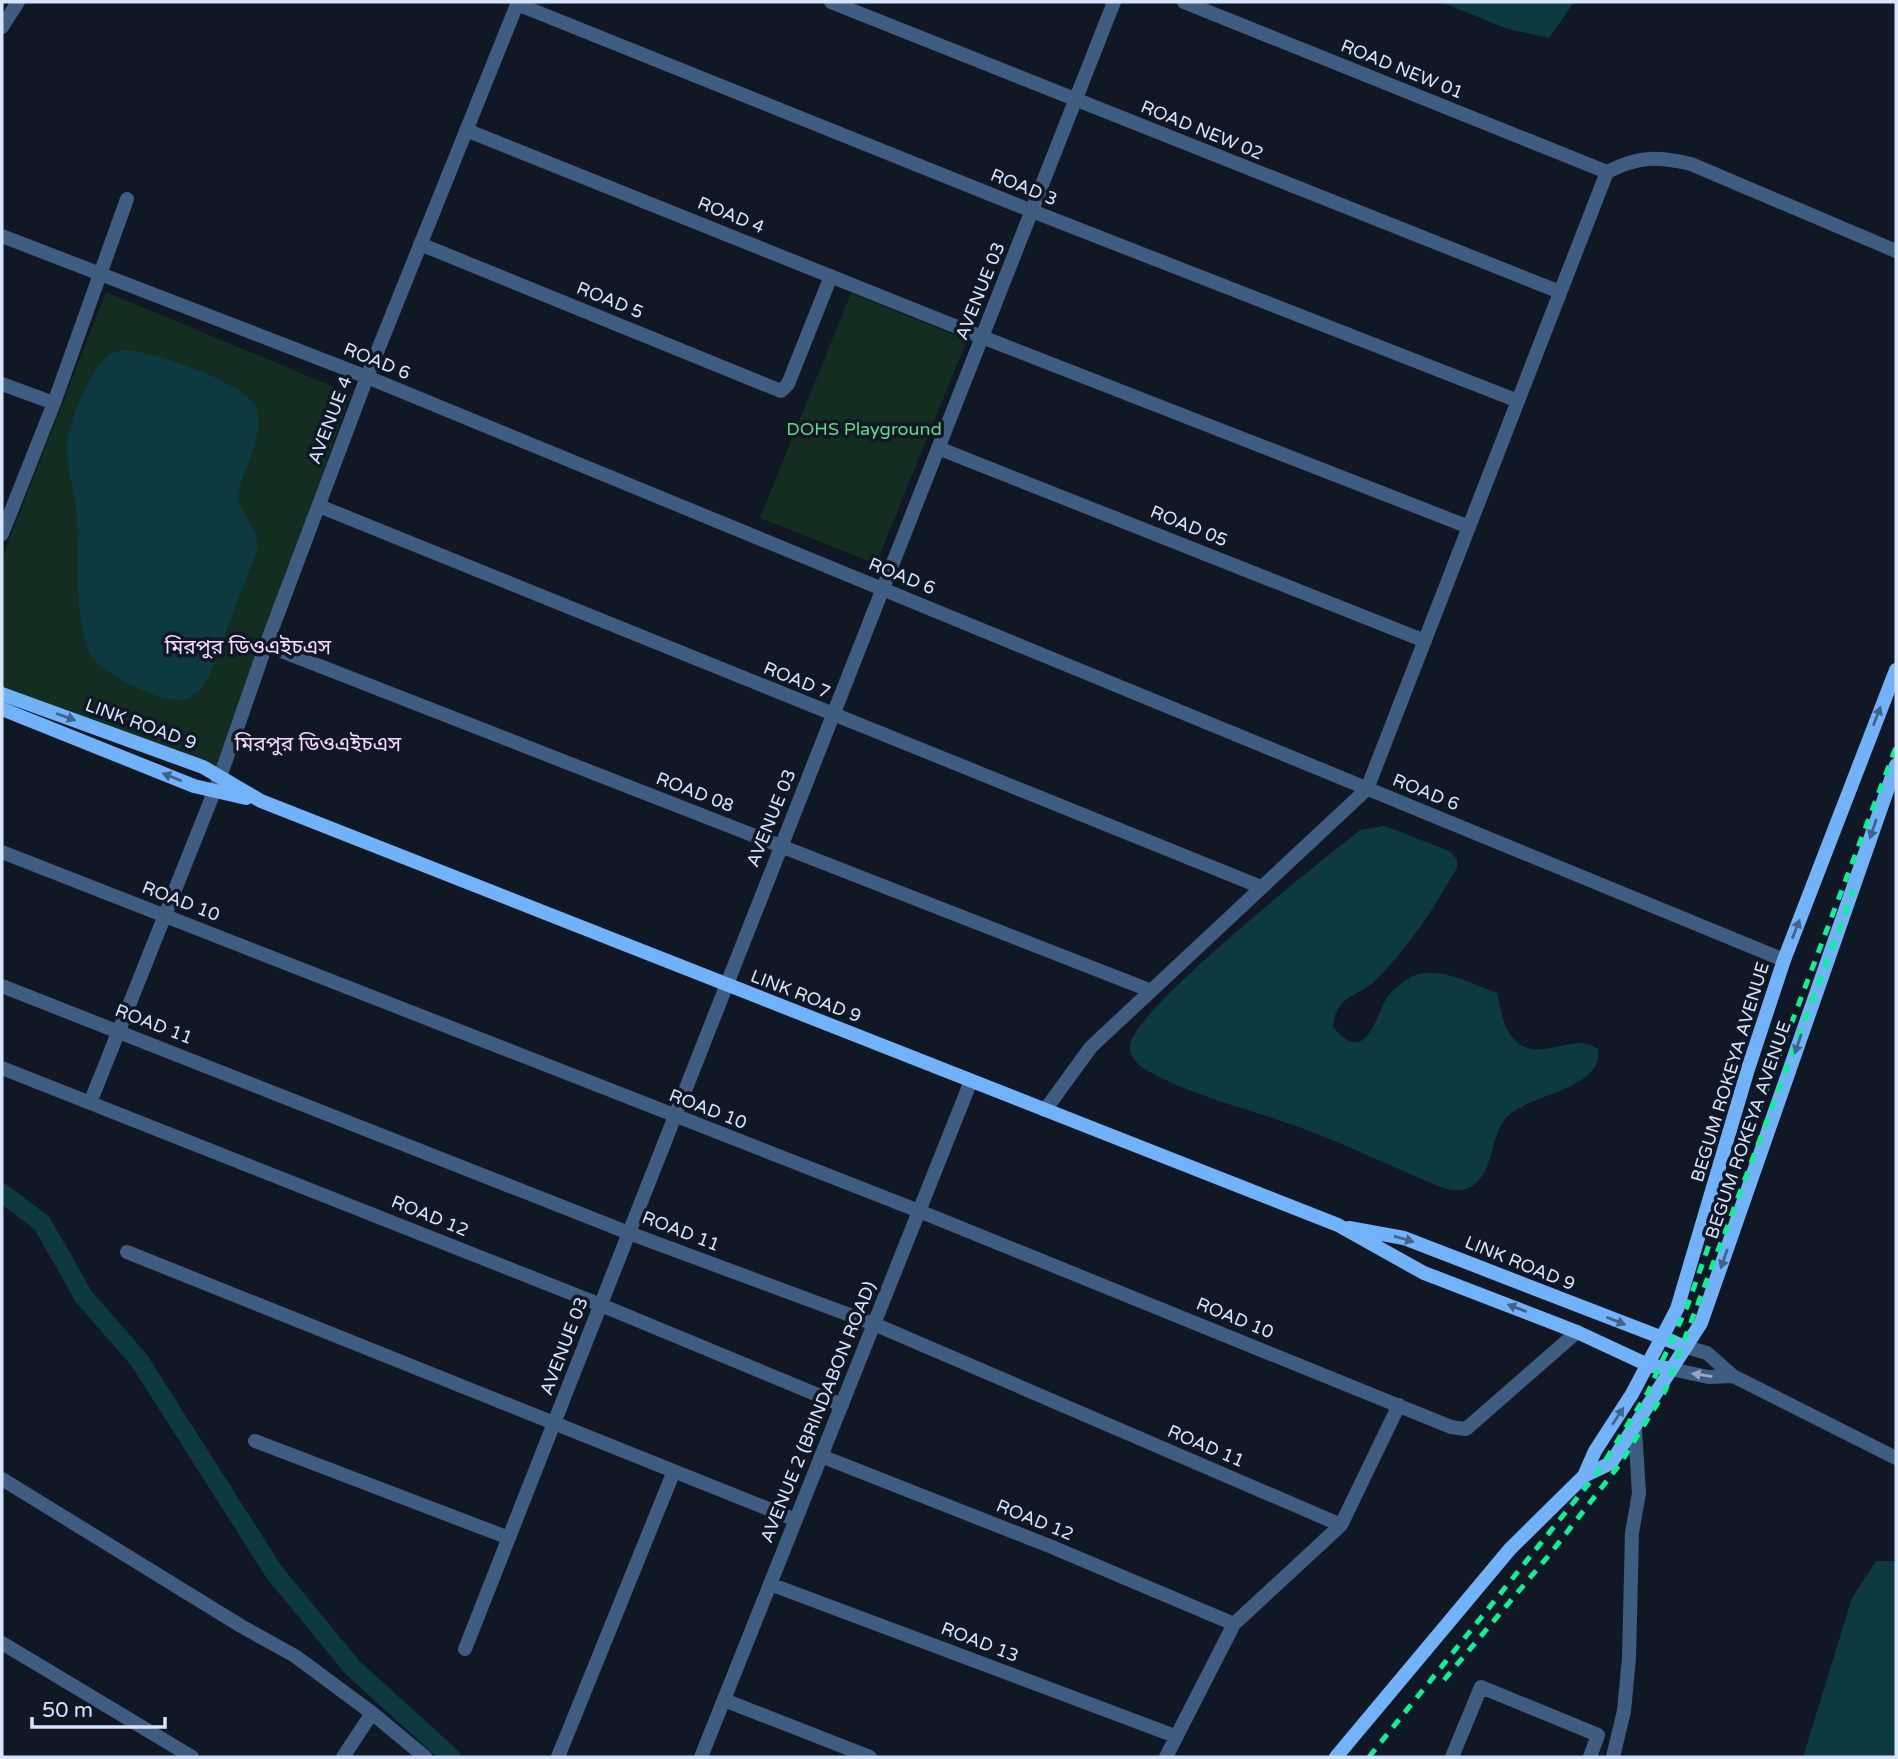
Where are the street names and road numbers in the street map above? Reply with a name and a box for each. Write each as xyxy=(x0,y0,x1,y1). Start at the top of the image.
street label: ROAD NEW 01 xyxy=(1338,34,1466,104)
street label: ROAD NEW 02 xyxy=(1138,95,1266,165)
street label: ROAD 3 xyxy=(987,164,1061,210)
street label: ROAD 4 xyxy=(694,192,768,238)
street label: AVENUE 03 xyxy=(950,239,1010,343)
street label: ROAD 5 xyxy=(573,277,647,323)
street label: ROAD 6 xyxy=(340,338,414,384)
street label: AVENUE 4 xyxy=(303,373,357,467)
street label: ROAD 05 xyxy=(1147,501,1231,551)
street label: ROAD 6 xyxy=(865,553,939,599)
street label: ROAD 7 xyxy=(760,657,834,703)
street label: LINK ROAD 9 xyxy=(82,694,200,754)
street label: AVENUE 03 xyxy=(741,766,801,870)
street label: ROAD 08 xyxy=(653,767,737,817)
street label: ROAD 6 xyxy=(1389,769,1463,815)
street label: ROAD 10 xyxy=(139,876,223,926)
street label: BEGUM ROKEYA AVENUE xyxy=(1686,959,1774,1185)
street label: LINK ROAD 9 xyxy=(748,965,864,1027)
street label: ROAD 11 xyxy=(112,999,196,1049)
street label: BEGUM ROKEYA AVENUE xyxy=(1701,1018,1795,1242)
street label: ROAD 10 xyxy=(666,1084,750,1134)
street label: ROAD 12 xyxy=(388,1191,472,1241)
street label: ROAD 11 xyxy=(639,1206,723,1256)
street label: LINK ROAD 9 xyxy=(1462,1231,1578,1295)
street label: AVENUE 2 (BRINDABON ROAD) xyxy=(755,1278,881,1546)
street label: ROAD 10 xyxy=(1193,1293,1277,1343)
street label: AVENUE 03 xyxy=(535,1294,593,1398)
street label: ROAD 11 xyxy=(1164,1420,1248,1472)
street label: ROAD 12 xyxy=(993,1495,1077,1545)
street label: ROAD 13 xyxy=(938,1617,1022,1667)

